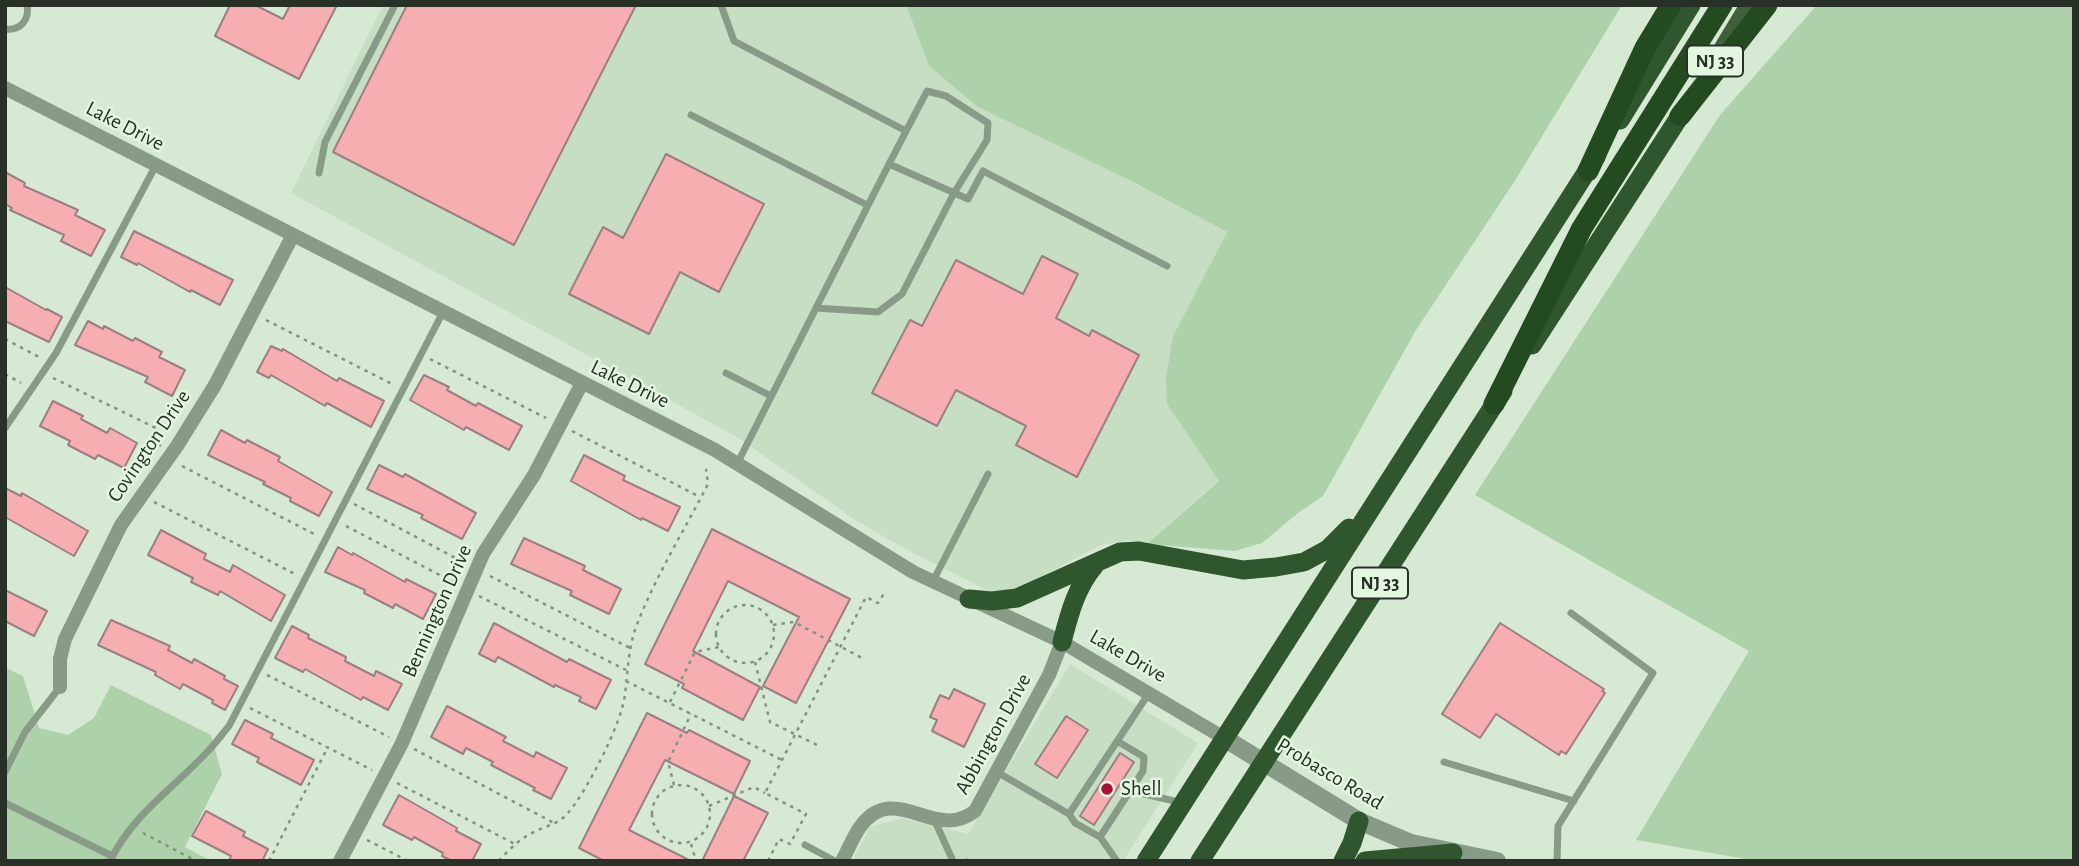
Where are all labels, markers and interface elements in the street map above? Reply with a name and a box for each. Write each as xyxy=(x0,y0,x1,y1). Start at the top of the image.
road number: NJ 33 xyxy=(1687,45,1743,76)
street label: Lake Drive xyxy=(82,96,168,156)
street label: Lake Drive xyxy=(587,354,673,414)
street label: Covington Drive xyxy=(102,385,196,507)
street label: Bennington Drive xyxy=(396,541,478,681)
road number: NJ 33 xyxy=(1352,568,1408,598)
street label: Lake Drive xyxy=(1085,624,1171,688)
street label: Abbington Drive xyxy=(949,669,1037,799)
street label: Probasco Road xyxy=(1272,732,1388,816)
place label: Shell xyxy=(1121,776,1162,802)
marker: Shell xyxy=(1099,781,1115,797)

